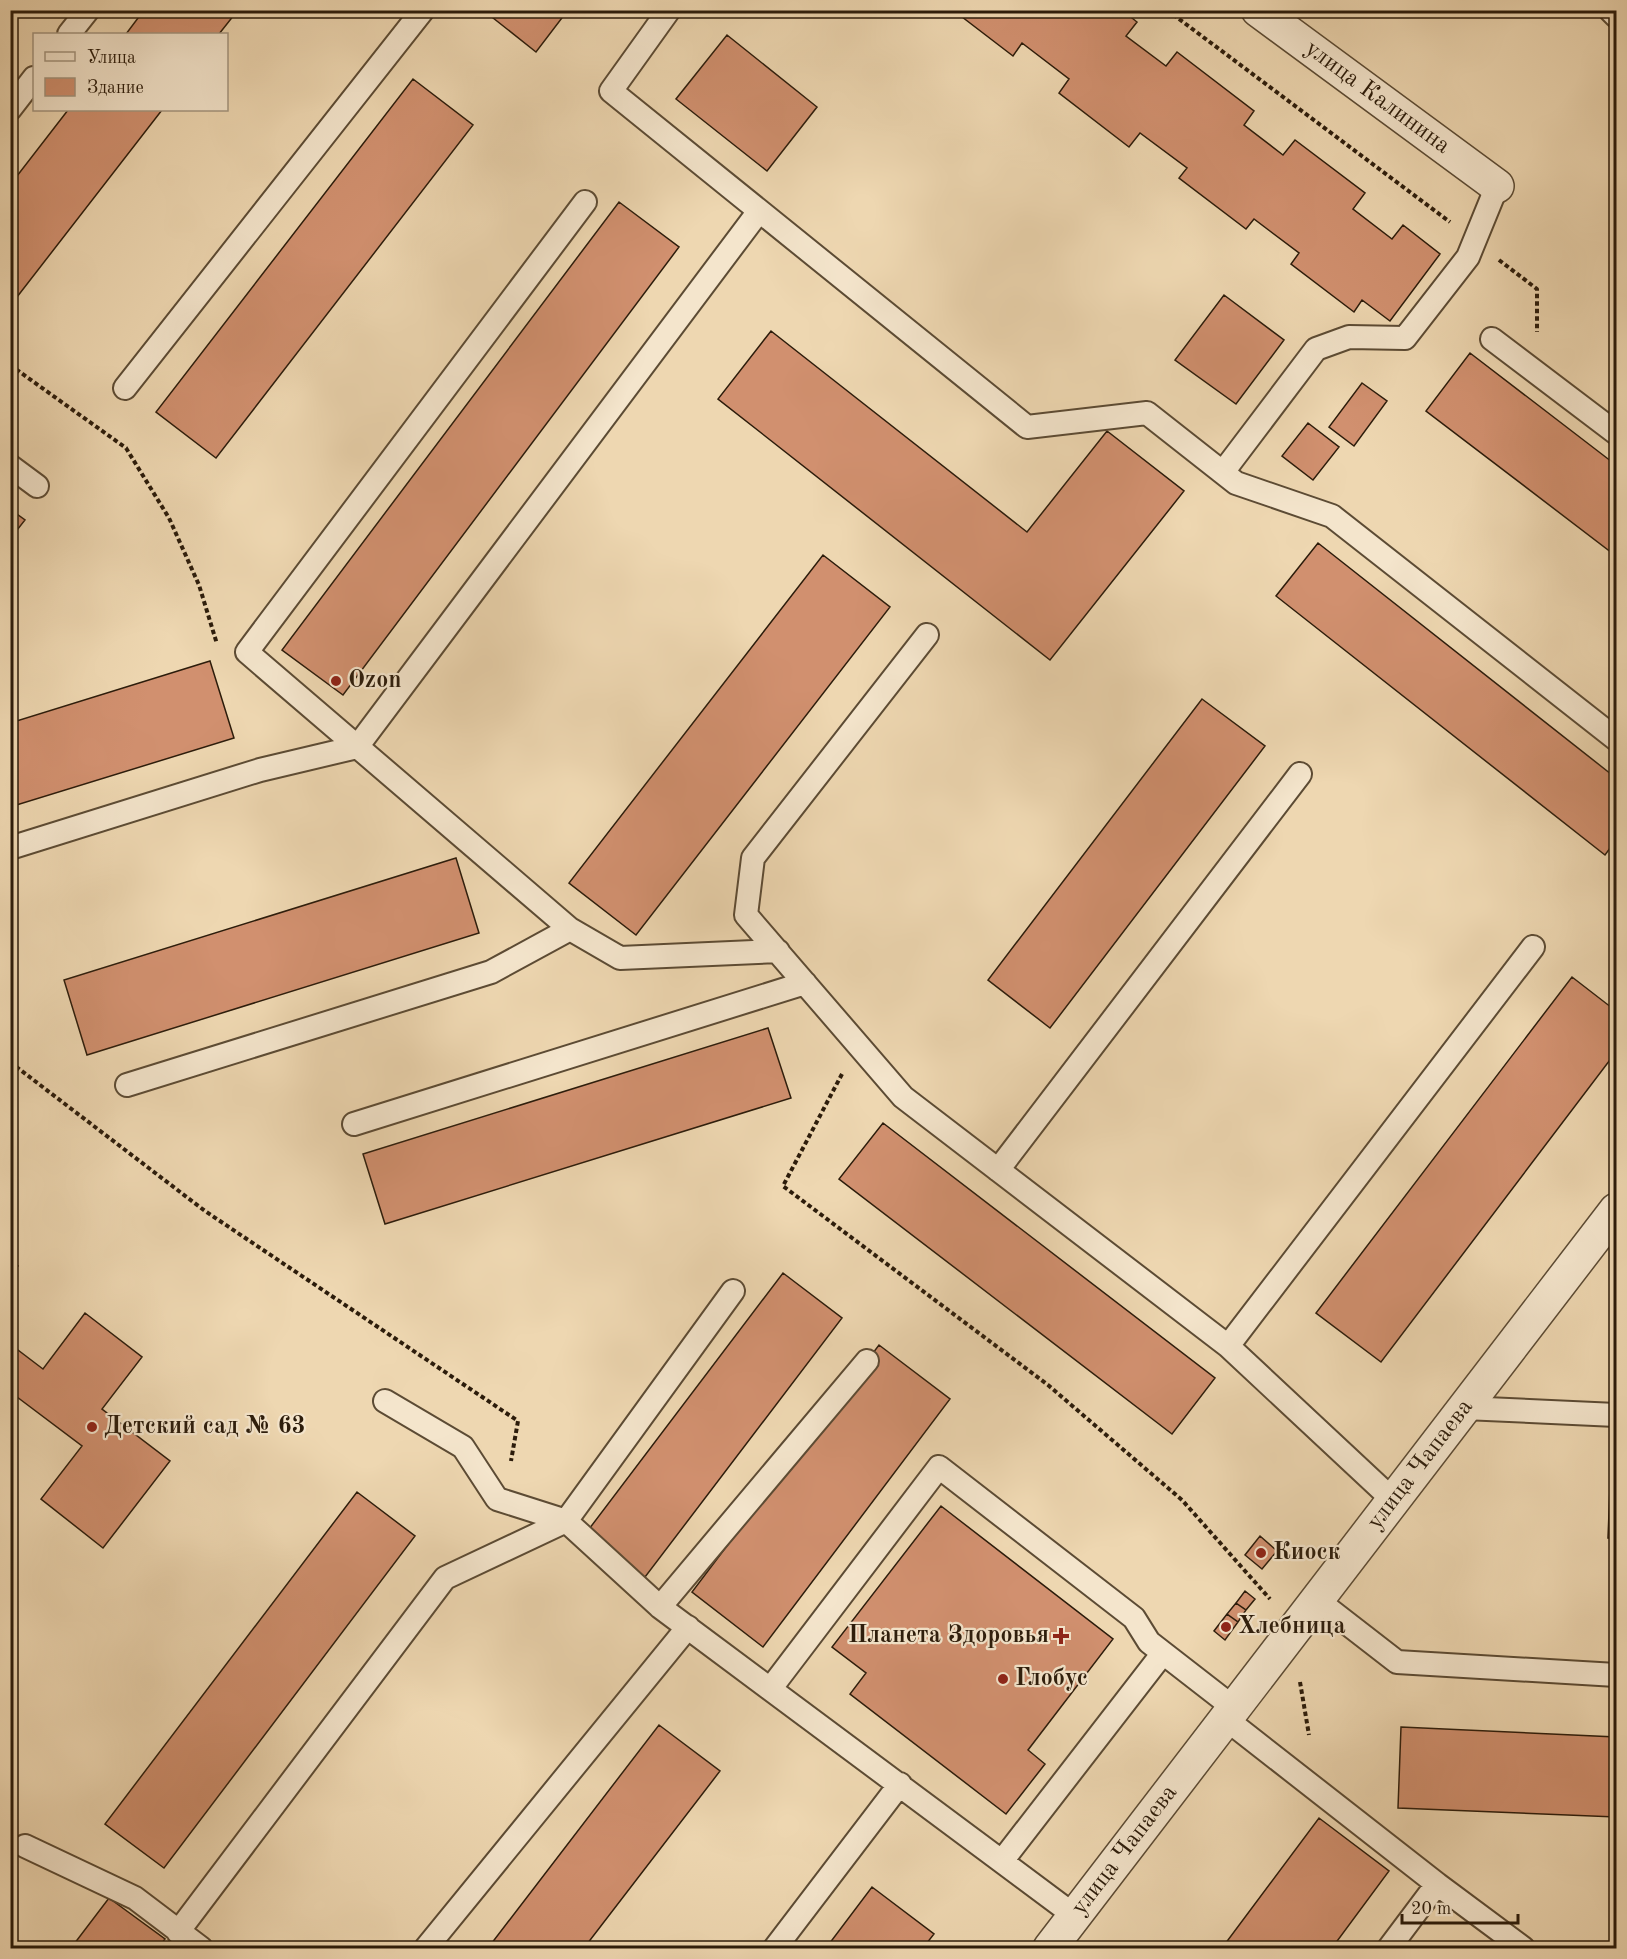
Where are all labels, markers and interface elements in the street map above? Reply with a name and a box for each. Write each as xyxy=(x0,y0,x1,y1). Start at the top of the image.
legend xyxy=(33,33,228,111)
street label: улица Калинина xyxy=(1300,37,1454,159)
text: Улица xyxy=(87,49,136,67)
text: Здание xyxy=(87,79,144,97)
place label: Ozon xyxy=(348,669,402,693)
marker: Ozon xyxy=(329,674,343,688)
street label: улица Чапаева xyxy=(1363,1395,1478,1534)
place label: Детский сад № 63 xyxy=(104,1415,306,1439)
marker: Детский сад № 63 xyxy=(85,1420,99,1434)
place label: Киоск xyxy=(1273,1541,1341,1565)
marker: Киоск xyxy=(1254,1546,1268,1560)
place label: Хлебница xyxy=(1238,1615,1346,1639)
marker: Хлебница xyxy=(1219,1620,1233,1634)
place label: Планета Здоровья xyxy=(848,1624,1049,1648)
marker: Планета Здоровья xyxy=(1054,1629,1068,1643)
place label: Глобус xyxy=(1015,1667,1088,1691)
marker: Глобус xyxy=(996,1672,1010,1686)
street label: улица Чапаева xyxy=(1068,1781,1182,1920)
scale bar xyxy=(1402,1887,1518,1925)
text: 20 m xyxy=(1411,1900,1451,1918)

